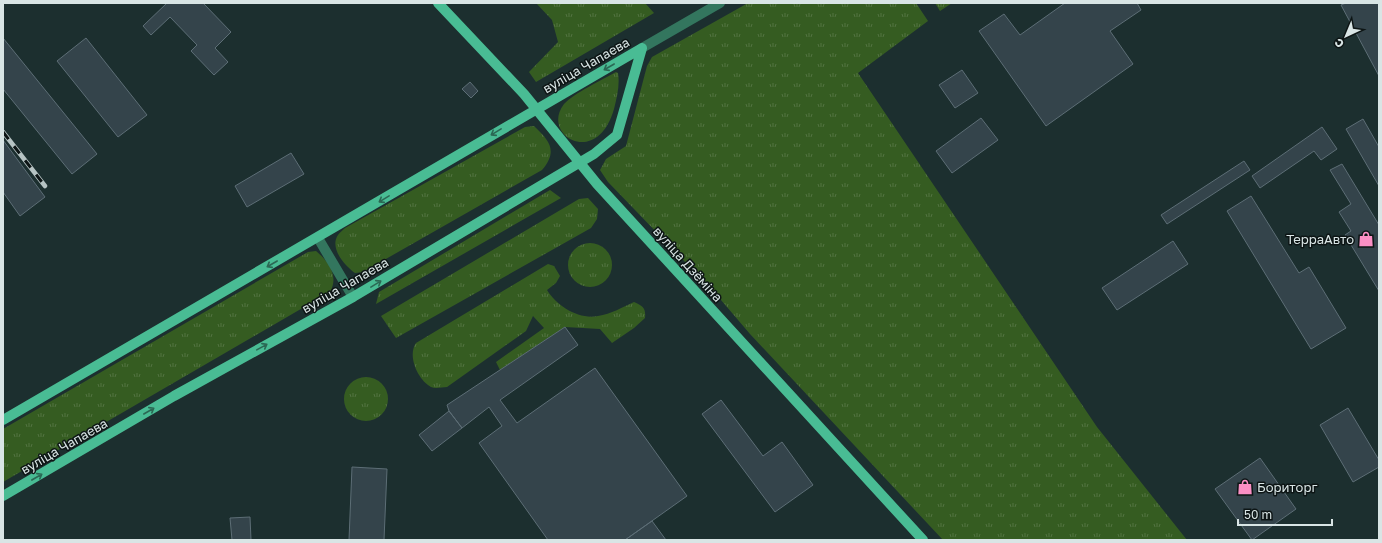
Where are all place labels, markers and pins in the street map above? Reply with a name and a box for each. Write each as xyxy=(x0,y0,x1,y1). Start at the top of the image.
shop icon: ТерраАвто xyxy=(1357,230,1375,248)
place label: ТерраАвто xyxy=(1286,231,1354,247)
shop icon: Бориторг xyxy=(1236,478,1254,496)
place label: Бориторг xyxy=(1257,479,1317,495)

